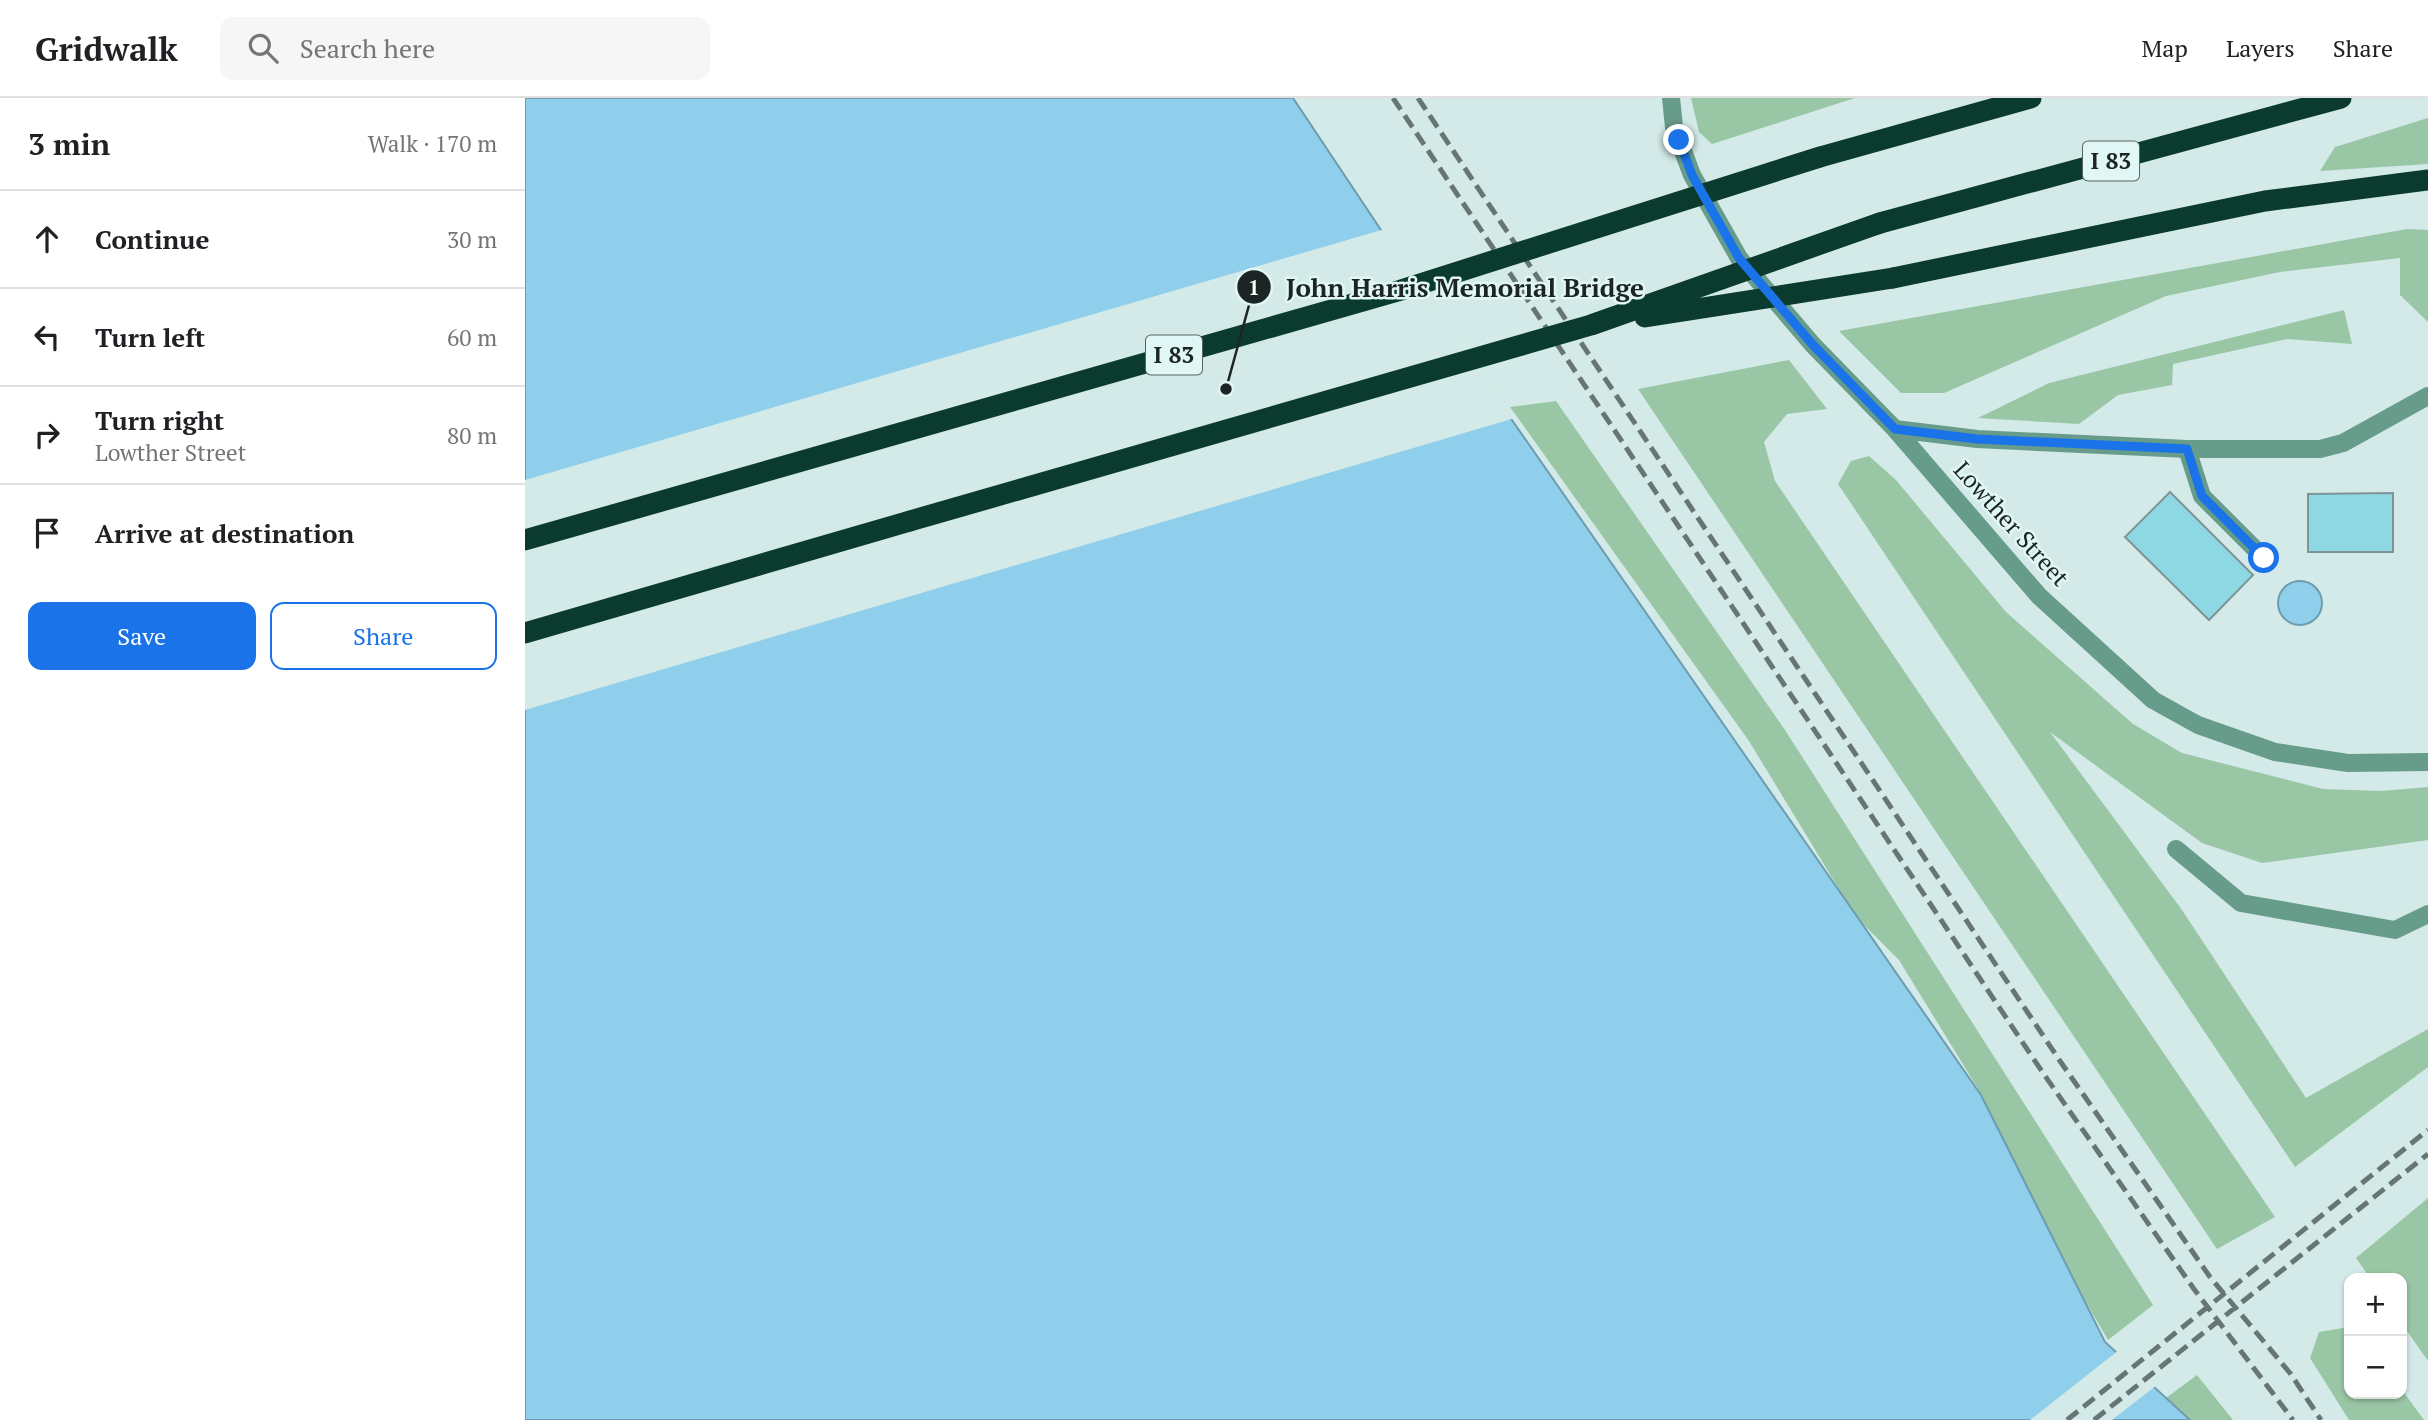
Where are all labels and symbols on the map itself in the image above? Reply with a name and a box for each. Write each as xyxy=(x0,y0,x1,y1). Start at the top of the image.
route end xyxy=(1663,124,1694,155)
road number: I 83 xyxy=(2083,142,2139,180)
callout: John Harris Memorial Bridge xyxy=(1237,264,1658,311)
text: John Harris Memorial Bridge xyxy=(1286,270,1644,304)
text: 1 xyxy=(1248,273,1260,301)
road number: I 83 xyxy=(1146,336,1202,374)
street label: Lowther Street xyxy=(1947,454,2076,593)
route start xyxy=(2248,542,2279,573)

